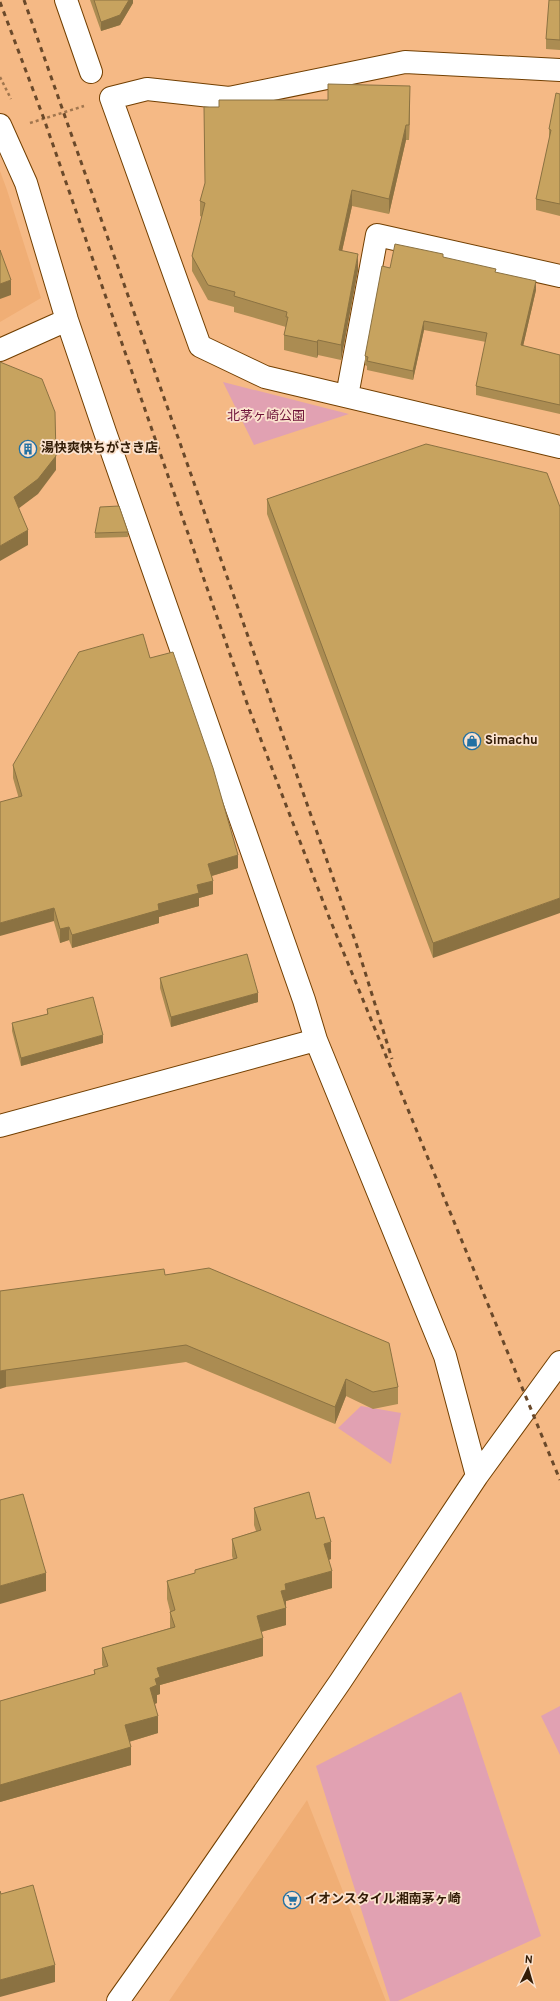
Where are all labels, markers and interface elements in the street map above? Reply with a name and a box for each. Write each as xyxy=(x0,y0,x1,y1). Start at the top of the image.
park label: 北茅ヶ崎公園 xyxy=(227,408,305,425)
building icon: 湯快爽快ちがさき店 xyxy=(18,439,38,459)
place label: 湯快爽快ちがさき店 xyxy=(41,440,158,457)
shop icon: Simachu xyxy=(462,731,482,751)
place label: Simachu xyxy=(485,733,538,749)
supermarket icon: イオンスタイル湘南茅ヶ崎 xyxy=(282,1890,302,1910)
place label: イオンスタイル湘南茅ヶ崎 xyxy=(305,1892,461,1908)
north arrow xyxy=(508,1949,548,1989)
text: N xyxy=(524,1953,533,1967)

